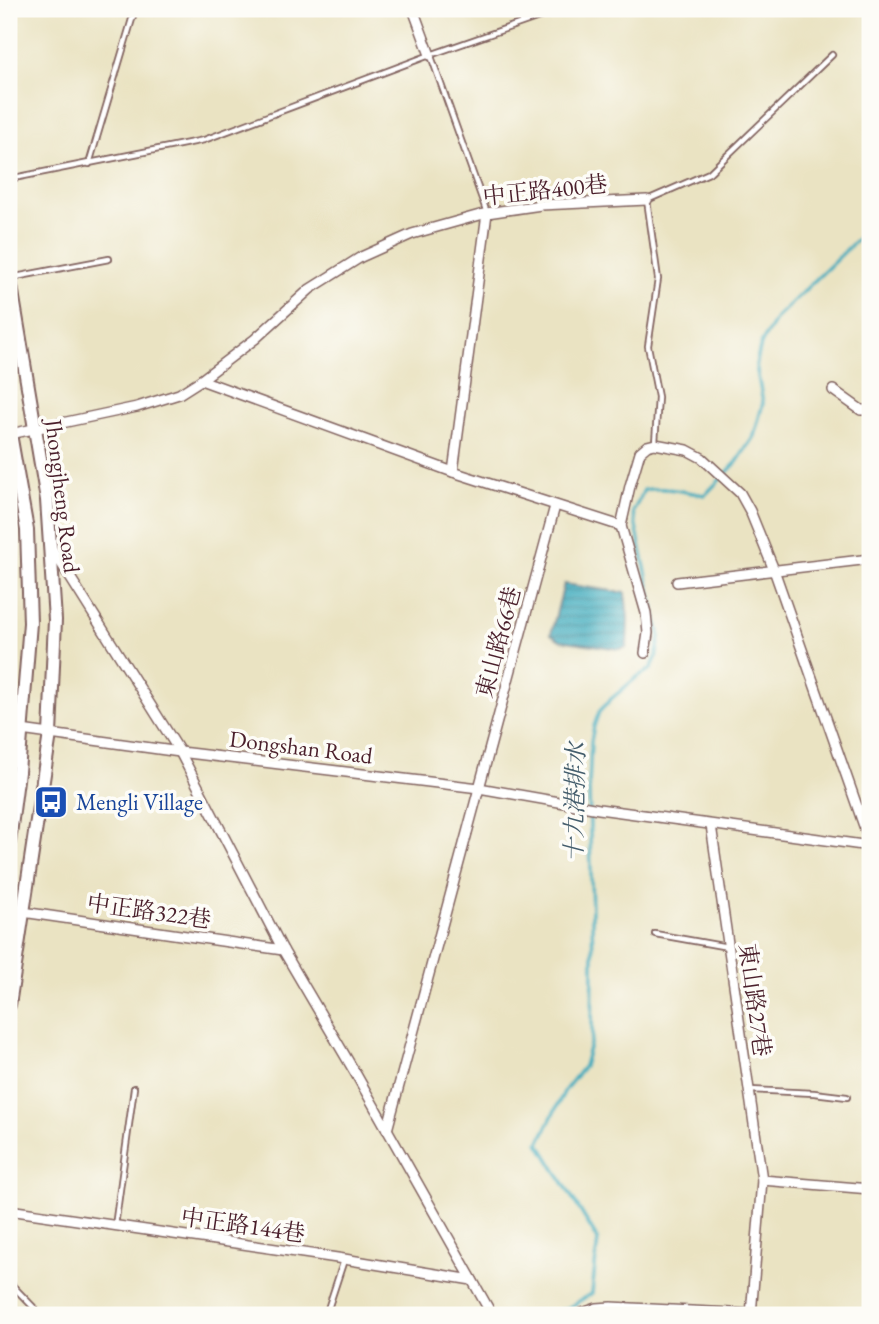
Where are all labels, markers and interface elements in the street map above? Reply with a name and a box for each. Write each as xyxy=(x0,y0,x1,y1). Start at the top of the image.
street label: 中正路400巷 xyxy=(481,169,609,211)
street label: Jhongjheng Road xyxy=(38,415,87,575)
street label: 東山路66巷 xyxy=(469,583,527,701)
street label: Dongshan Road xyxy=(228,723,375,771)
water label: 十九港排水 xyxy=(558,740,591,862)
bus stop icon: Mengli Village xyxy=(32,783,70,821)
place label: Mengli Village xyxy=(76,787,203,817)
street label: 中正路322巷 xyxy=(85,887,213,935)
street label: 東山路27巷 xyxy=(732,941,778,1059)
street label: 中正路144巷 xyxy=(179,1201,307,1249)

